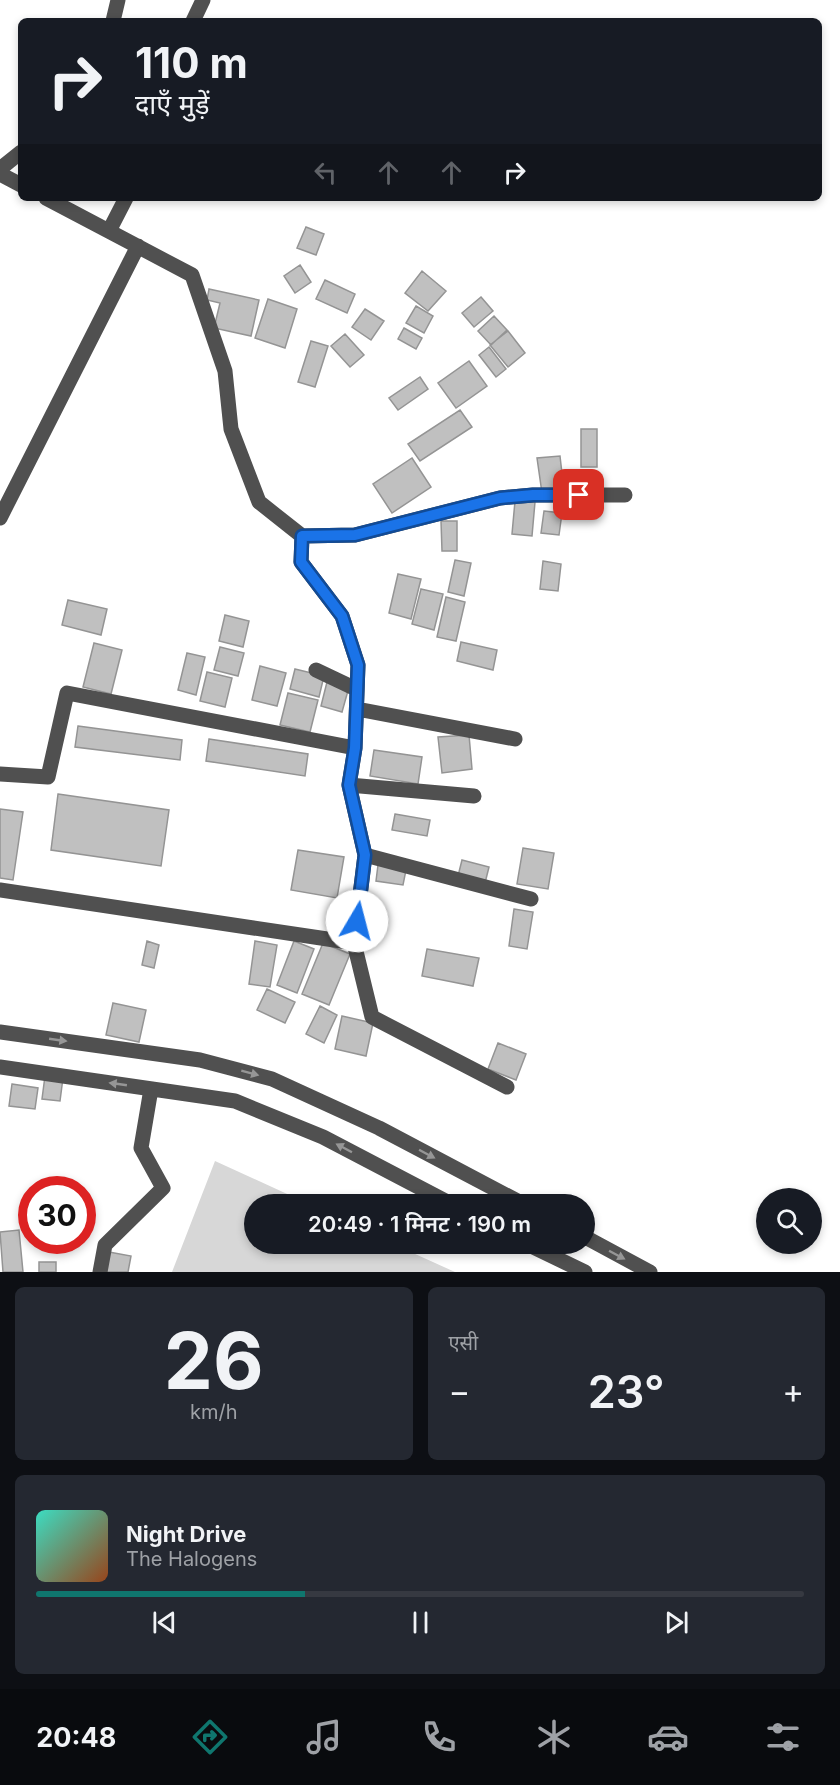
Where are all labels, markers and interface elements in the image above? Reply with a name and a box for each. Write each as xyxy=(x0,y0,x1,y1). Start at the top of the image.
text: 110 m xyxy=(135,37,248,88)
icon: right xyxy=(36,42,114,120)
text: दाएँ मुड़ें xyxy=(135,88,209,121)
icon: left xyxy=(309,156,342,189)
icon: ahead xyxy=(372,156,405,189)
icon: ahead xyxy=(435,156,468,189)
icon: right xyxy=(498,156,531,189)
pin xyxy=(553,469,604,520)
icon: arrive xyxy=(562,478,595,511)
position arrow xyxy=(325,889,389,953)
one-way arrow xyxy=(49,1035,68,1044)
one-way arrow xyxy=(241,1069,259,1079)
one-way arrow xyxy=(108,1080,127,1089)
one-way arrow xyxy=(335,1143,352,1153)
one-way arrow xyxy=(419,1149,436,1159)
speed limit sign: 30 xyxy=(18,1176,96,1254)
map controls xyxy=(756,1188,822,1254)
button: search xyxy=(756,1188,822,1254)
text: 20:49 · 1 मिनट · 190 m xyxy=(308,1211,531,1237)
one-way arrow xyxy=(609,1250,626,1260)
text: 26 xyxy=(164,1313,264,1408)
text: एसी xyxy=(449,1331,478,1355)
text: 23° xyxy=(588,1364,665,1419)
text: − xyxy=(449,1371,470,1411)
text: + xyxy=(782,1371,804,1411)
text: km/h xyxy=(190,1400,238,1424)
text: Night Drive xyxy=(126,1521,246,1547)
text: The Halogens xyxy=(126,1547,257,1571)
icon: previous xyxy=(148,1606,181,1639)
icon: pause xyxy=(404,1606,437,1639)
icon: next xyxy=(660,1606,693,1639)
icon: directions xyxy=(189,1716,231,1758)
icon: music xyxy=(303,1716,345,1758)
icon: phone xyxy=(418,1716,460,1758)
icon: climate xyxy=(533,1716,575,1758)
icon: car xyxy=(647,1716,689,1758)
icon: filters xyxy=(762,1716,804,1758)
text: 20:48 xyxy=(36,1721,116,1754)

